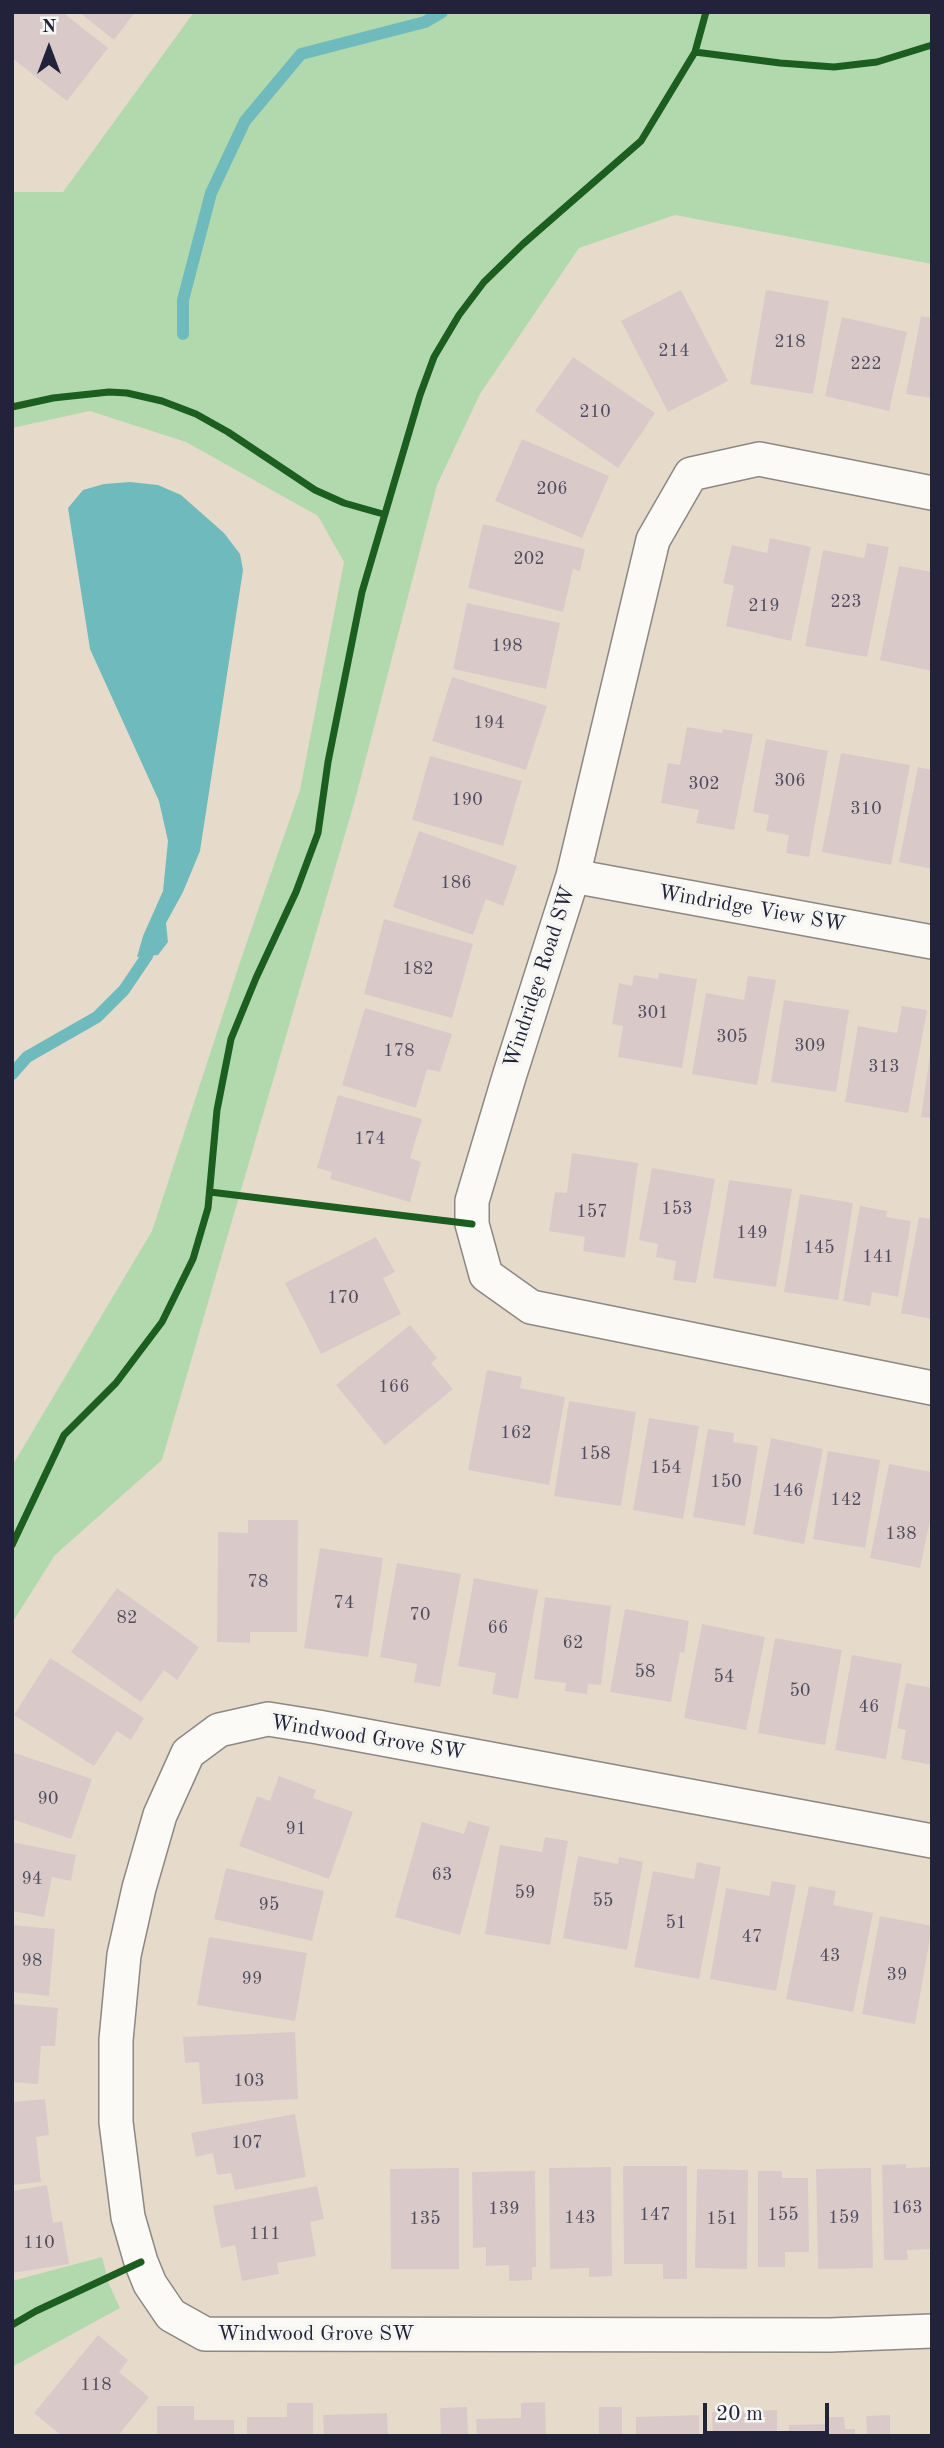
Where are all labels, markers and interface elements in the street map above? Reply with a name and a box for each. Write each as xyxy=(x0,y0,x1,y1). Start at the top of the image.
north arrow xyxy=(14,14,84,84)
text: N xyxy=(42,18,56,37)
house number: 218 xyxy=(774,331,806,353)
house number: 214 xyxy=(658,340,690,362)
house number: 222 xyxy=(850,353,882,375)
house number: 210 xyxy=(579,401,611,423)
house number: 206 xyxy=(536,478,568,500)
house number: 202 xyxy=(513,548,545,570)
house number: 223 xyxy=(830,591,862,613)
house number: 219 xyxy=(748,595,780,617)
house number: 198 xyxy=(491,635,523,657)
house number: 194 xyxy=(473,712,505,734)
house number: 306 xyxy=(774,770,806,792)
house number: 302 xyxy=(688,773,720,795)
house number: 190 xyxy=(451,789,483,811)
house number: 310 xyxy=(850,798,882,820)
house number: 186 xyxy=(440,872,472,894)
street label: Windridge View SW xyxy=(656,880,848,938)
street label: Windridge Road SW xyxy=(499,883,581,1071)
house number: 182 xyxy=(402,958,434,980)
house number: 301 xyxy=(637,1002,669,1024)
house number: 305 xyxy=(716,1026,748,1048)
house number: 309 xyxy=(794,1035,826,1057)
house number: 178 xyxy=(383,1040,415,1062)
house number: 313 xyxy=(868,1056,900,1078)
house number: 174 xyxy=(354,1128,386,1150)
house number: 153 xyxy=(661,1198,693,1220)
house number: 157 xyxy=(576,1201,608,1223)
house number: 149 xyxy=(736,1222,768,1244)
house number: 145 xyxy=(803,1237,835,1259)
house number: 141 xyxy=(862,1246,894,1268)
house number: 170 xyxy=(327,1287,359,1309)
house number: 166 xyxy=(378,1376,410,1398)
house number: 162 xyxy=(500,1422,532,1444)
house number: 158 xyxy=(579,1443,611,1465)
house number: 154 xyxy=(650,1457,682,1479)
house number: 150 xyxy=(710,1471,742,1493)
house number: 146 xyxy=(772,1480,804,1502)
house number: 142 xyxy=(830,1489,862,1511)
house number: 138 xyxy=(885,1523,917,1545)
house number: 78 xyxy=(248,1571,268,1593)
house number: 74 xyxy=(334,1592,354,1614)
house number: 70 xyxy=(410,1604,430,1626)
house number: 82 xyxy=(117,1607,137,1629)
house number: 66 xyxy=(488,1617,508,1639)
house number: 62 xyxy=(563,1632,583,1654)
house number: 58 xyxy=(635,1661,655,1683)
house number: 54 xyxy=(714,1666,734,1688)
house number: 50 xyxy=(790,1680,810,1702)
house number: 46 xyxy=(859,1696,879,1718)
street label: Windwood Grove SW xyxy=(269,1710,467,1766)
house number: 90 xyxy=(38,1788,58,1810)
house number: 91 xyxy=(286,1818,306,1840)
house number: 63 xyxy=(432,1864,452,1886)
house number: 94 xyxy=(22,1868,42,1890)
house number: 59 xyxy=(515,1882,535,1904)
house number: 55 xyxy=(593,1890,613,1912)
house number: 95 xyxy=(259,1894,279,1916)
house number: 51 xyxy=(666,1912,686,1934)
house number: 47 xyxy=(742,1926,762,1948)
house number: 43 xyxy=(820,1945,840,1967)
house number: 98 xyxy=(22,1950,42,1972)
house number: 39 xyxy=(887,1964,907,1986)
house number: 99 xyxy=(242,1968,262,1990)
house number: 103 xyxy=(233,2070,265,2092)
house number: 107 xyxy=(231,2132,263,2154)
house number: 163 xyxy=(891,2197,923,2219)
house number: 139 xyxy=(488,2198,520,2220)
house number: 147 xyxy=(639,2204,671,2226)
house number: 155 xyxy=(767,2204,799,2226)
house number: 143 xyxy=(564,2207,596,2229)
house number: 159 xyxy=(828,2207,860,2229)
house number: 135 xyxy=(409,2208,441,2230)
house number: 151 xyxy=(706,2208,738,2230)
house number: 111 xyxy=(249,2223,281,2245)
house number: 110 xyxy=(23,2232,55,2254)
street label: Windwood Grove SW xyxy=(218,2321,414,2347)
house number: 118 xyxy=(80,2374,112,2396)
scale bar xyxy=(706,2388,832,2432)
text: 20 m xyxy=(716,2404,763,2425)

